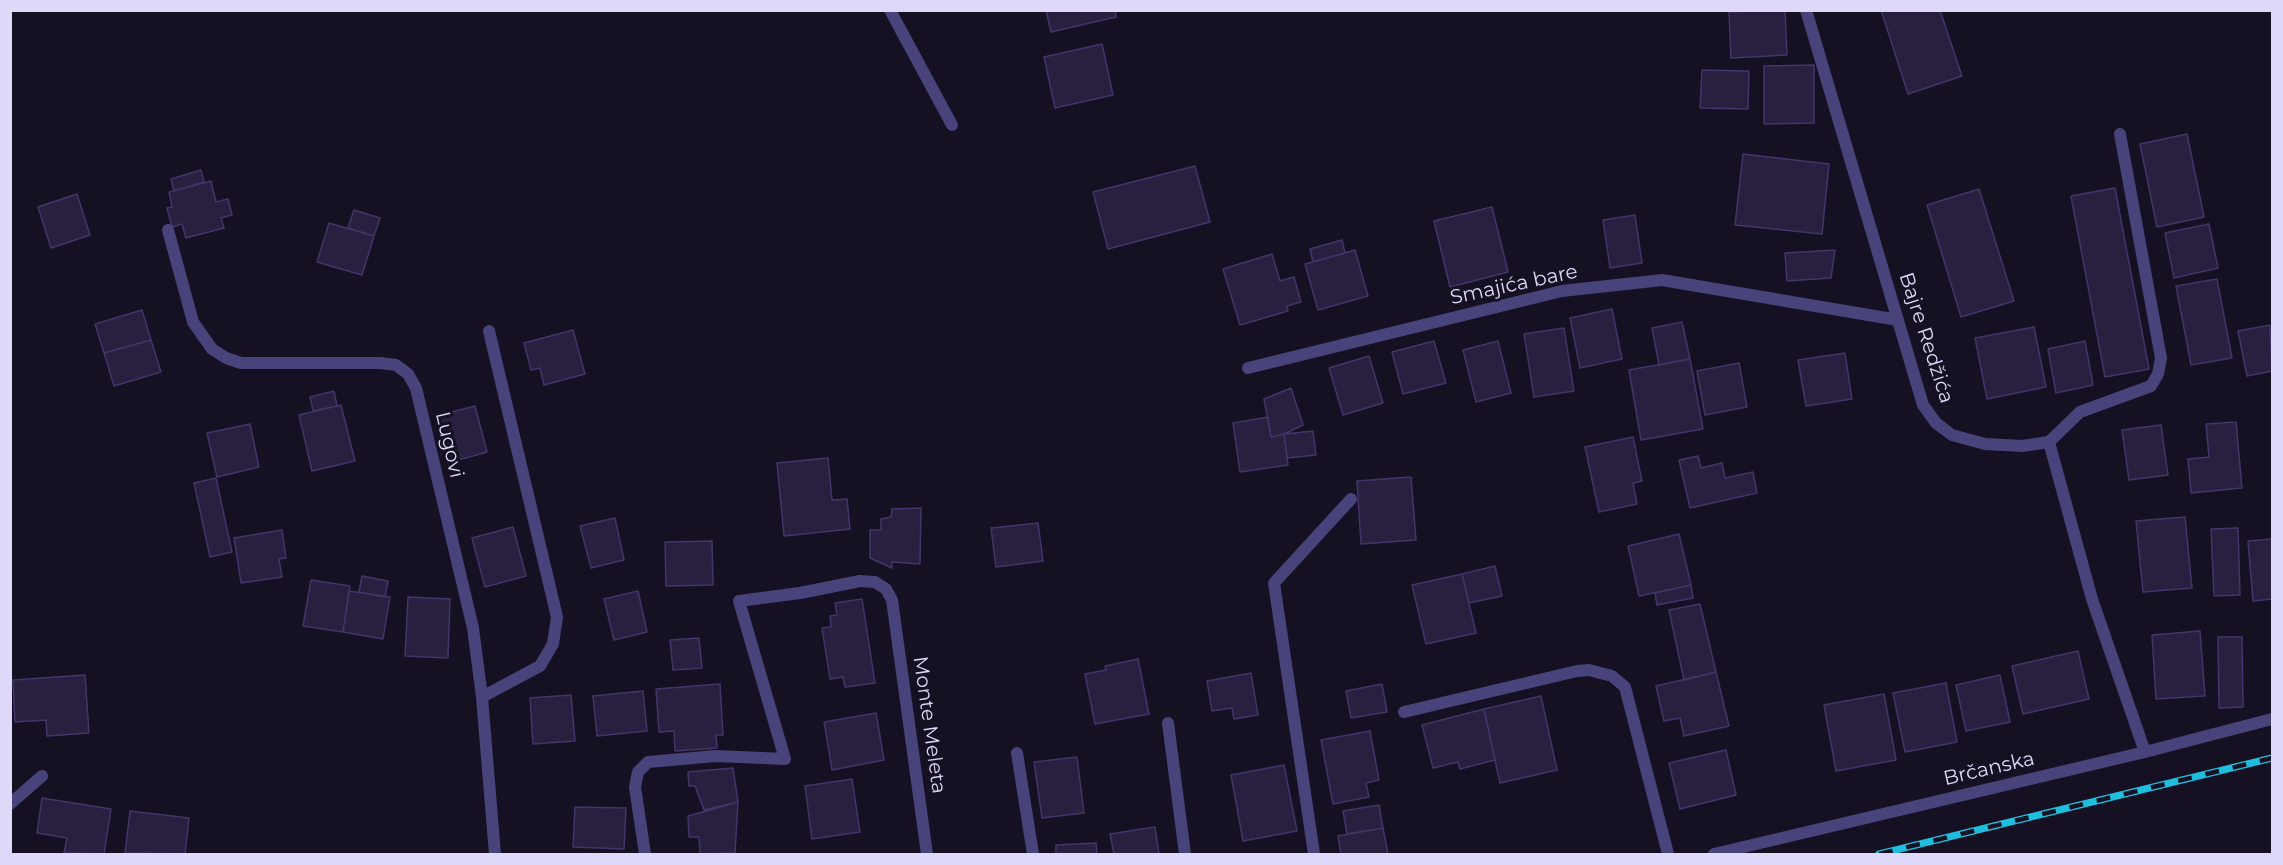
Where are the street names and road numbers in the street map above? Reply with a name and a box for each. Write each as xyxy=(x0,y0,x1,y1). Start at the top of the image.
street label: Smajića bare xyxy=(1448,260,1580,310)
street label: Bajre Redžića xyxy=(1894,270,1958,406)
street label: Lugovi xyxy=(430,410,468,480)
street label: Monte Meleta xyxy=(907,655,951,795)
street label: Brčanska xyxy=(1941,747,2037,791)

